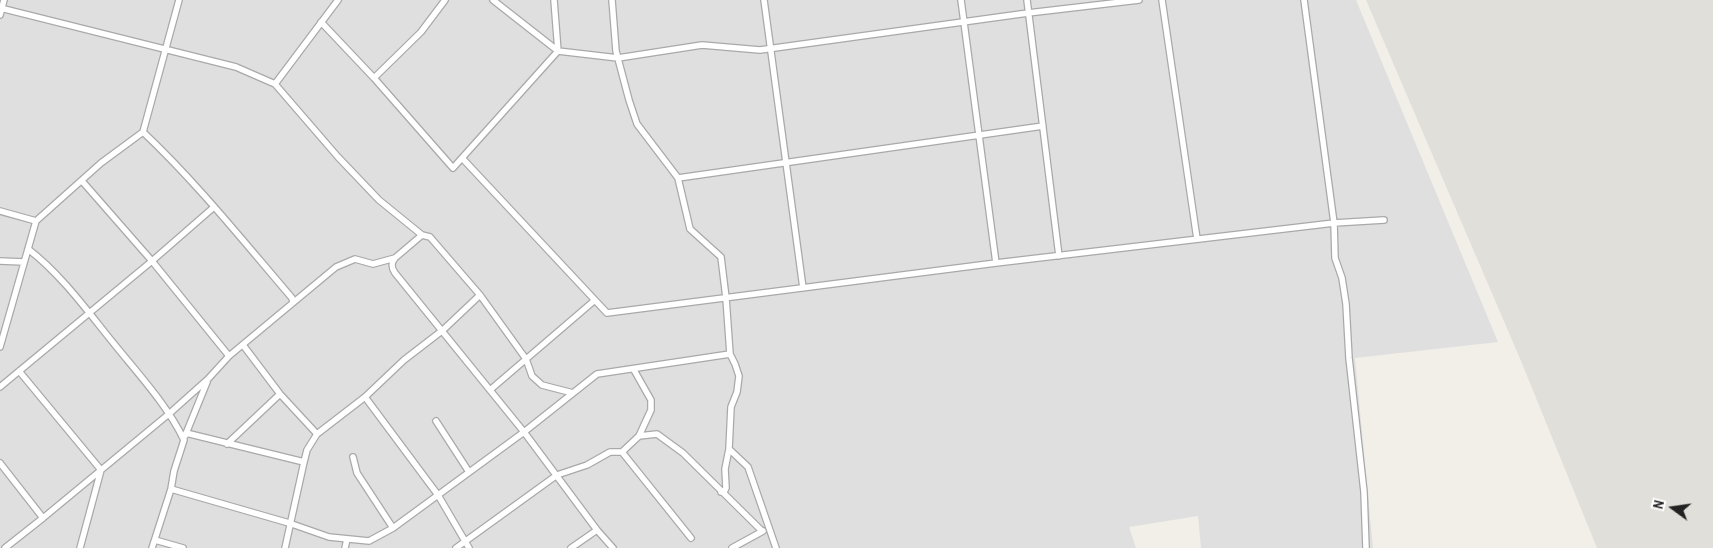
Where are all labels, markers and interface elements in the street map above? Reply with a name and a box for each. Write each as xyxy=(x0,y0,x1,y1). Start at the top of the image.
north arrow xyxy=(1648,483,1698,533)
text: N xyxy=(1649,498,1668,511)

